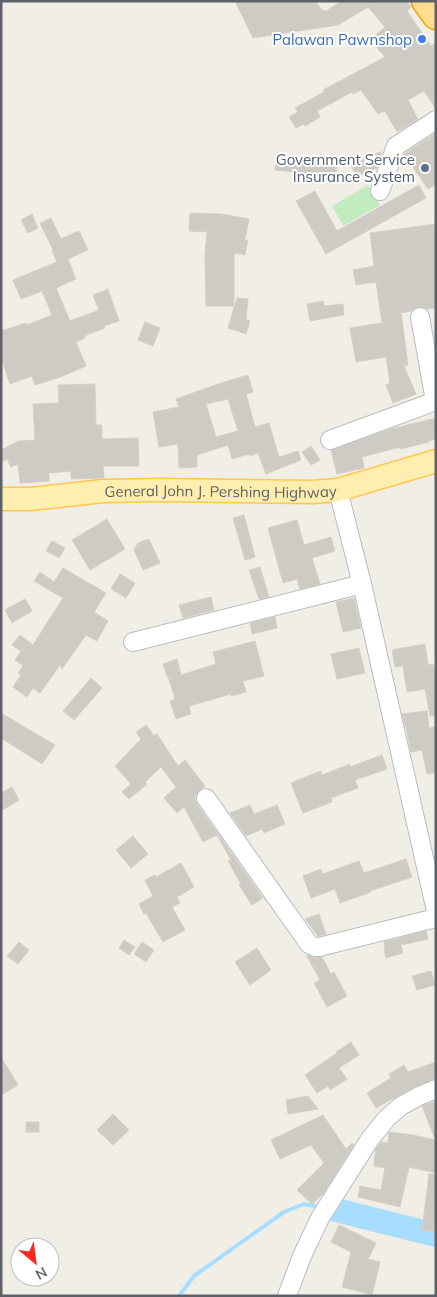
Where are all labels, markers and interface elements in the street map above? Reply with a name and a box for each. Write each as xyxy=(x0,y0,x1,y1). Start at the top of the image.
place label: Palawan Pawnshop xyxy=(273,30,412,49)
marker: Palawan Pawnshop xyxy=(416,33,428,45)
place label: Government Service Insurance System xyxy=(276,150,415,186)
marker: Government Service Insurance System xyxy=(419,162,431,174)
street label: General John J. Pershing Highway xyxy=(104,480,337,502)
north arrow xyxy=(10,1237,60,1287)
text: N xyxy=(32,1263,50,1284)

